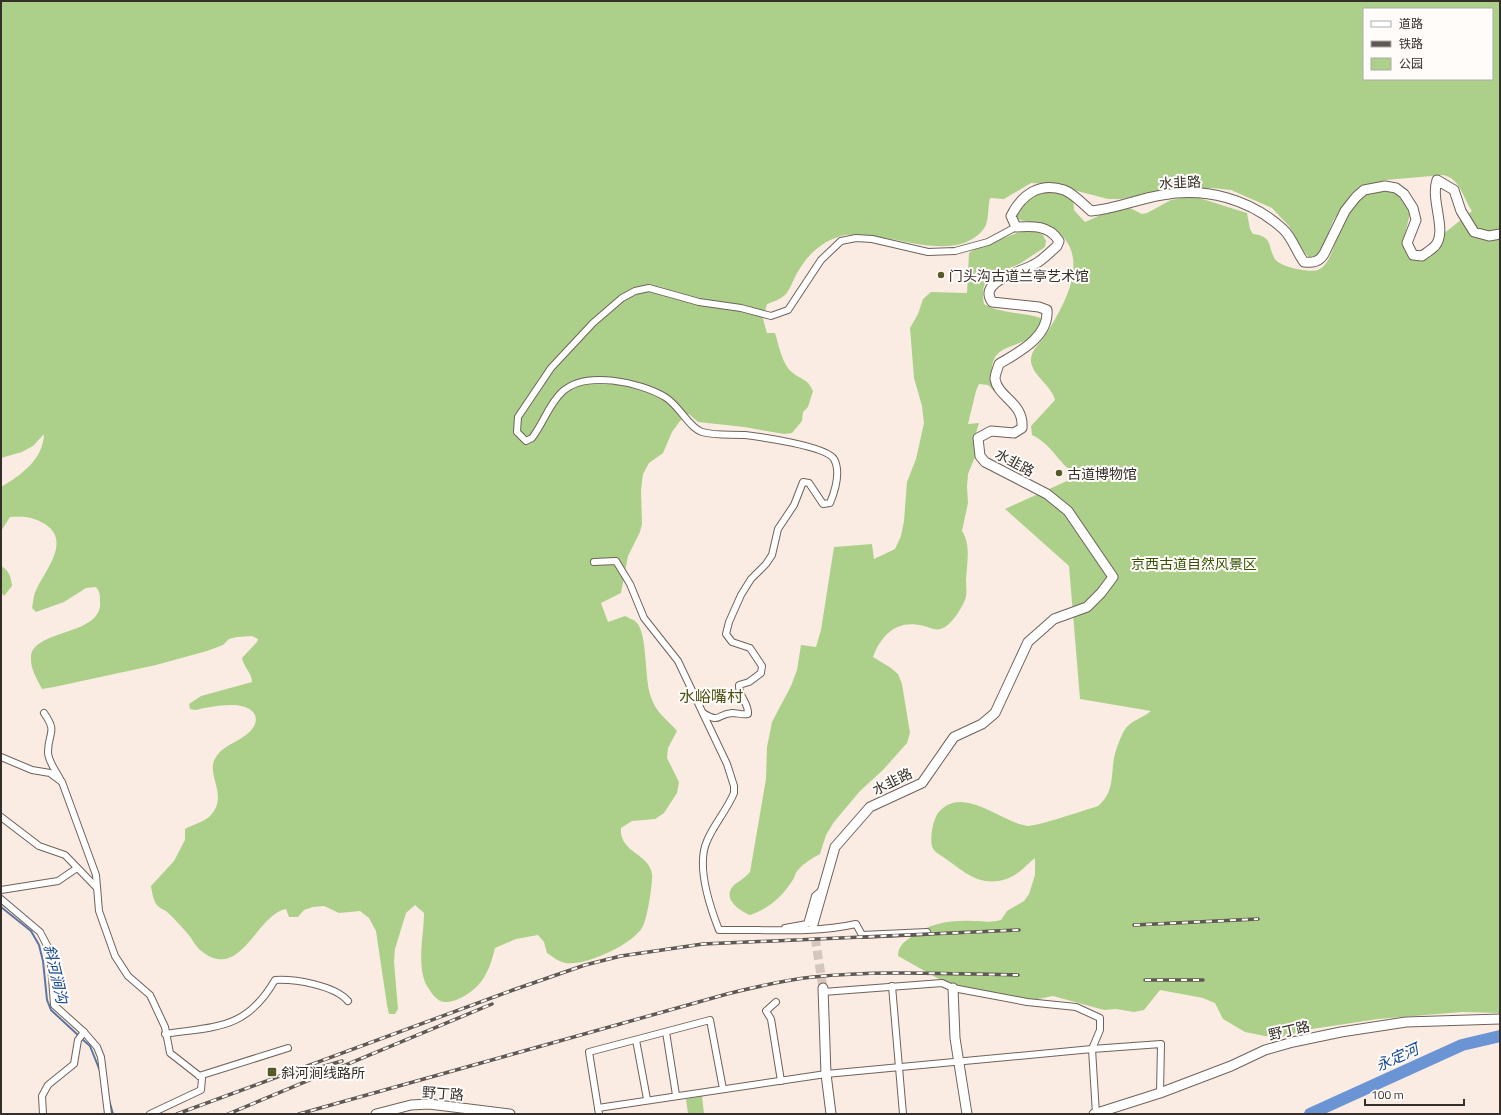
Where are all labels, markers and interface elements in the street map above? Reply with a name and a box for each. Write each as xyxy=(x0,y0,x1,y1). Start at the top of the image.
legend xyxy=(1363,8,1493,80)
text: 道路 xyxy=(1399,14,1423,33)
text: 铁路 xyxy=(1399,34,1423,53)
text: 公园 xyxy=(1399,54,1423,73)
street label: 水韭路 xyxy=(1158,170,1202,194)
place label: 门头沟古道兰亭艺术馆 xyxy=(949,265,1089,286)
marker: 门头沟古道兰亭艺术馆 xyxy=(936,270,946,280)
street label: 水韭路 xyxy=(992,443,1038,481)
place label: 古道博物馆 xyxy=(1067,463,1137,484)
marker: 古道博物馆 xyxy=(1054,468,1064,478)
park label: 京西古道自然风景区 xyxy=(1131,553,1257,574)
district label: 水峪嘴村 xyxy=(679,684,743,708)
street label: 水韭路 xyxy=(869,762,915,800)
water label: 斜河涧沟 xyxy=(38,942,74,1008)
street label: 野丁路 xyxy=(1266,1015,1312,1045)
water label: 永定河 xyxy=(1372,1036,1425,1077)
place label: 斜河涧线路所 xyxy=(281,1062,365,1083)
marker: 斜河涧线路所 xyxy=(266,1066,278,1078)
street label: 野丁路 xyxy=(421,1081,465,1105)
scale bar xyxy=(1365,1081,1464,1107)
text: 100 m xyxy=(1371,1085,1404,1104)

